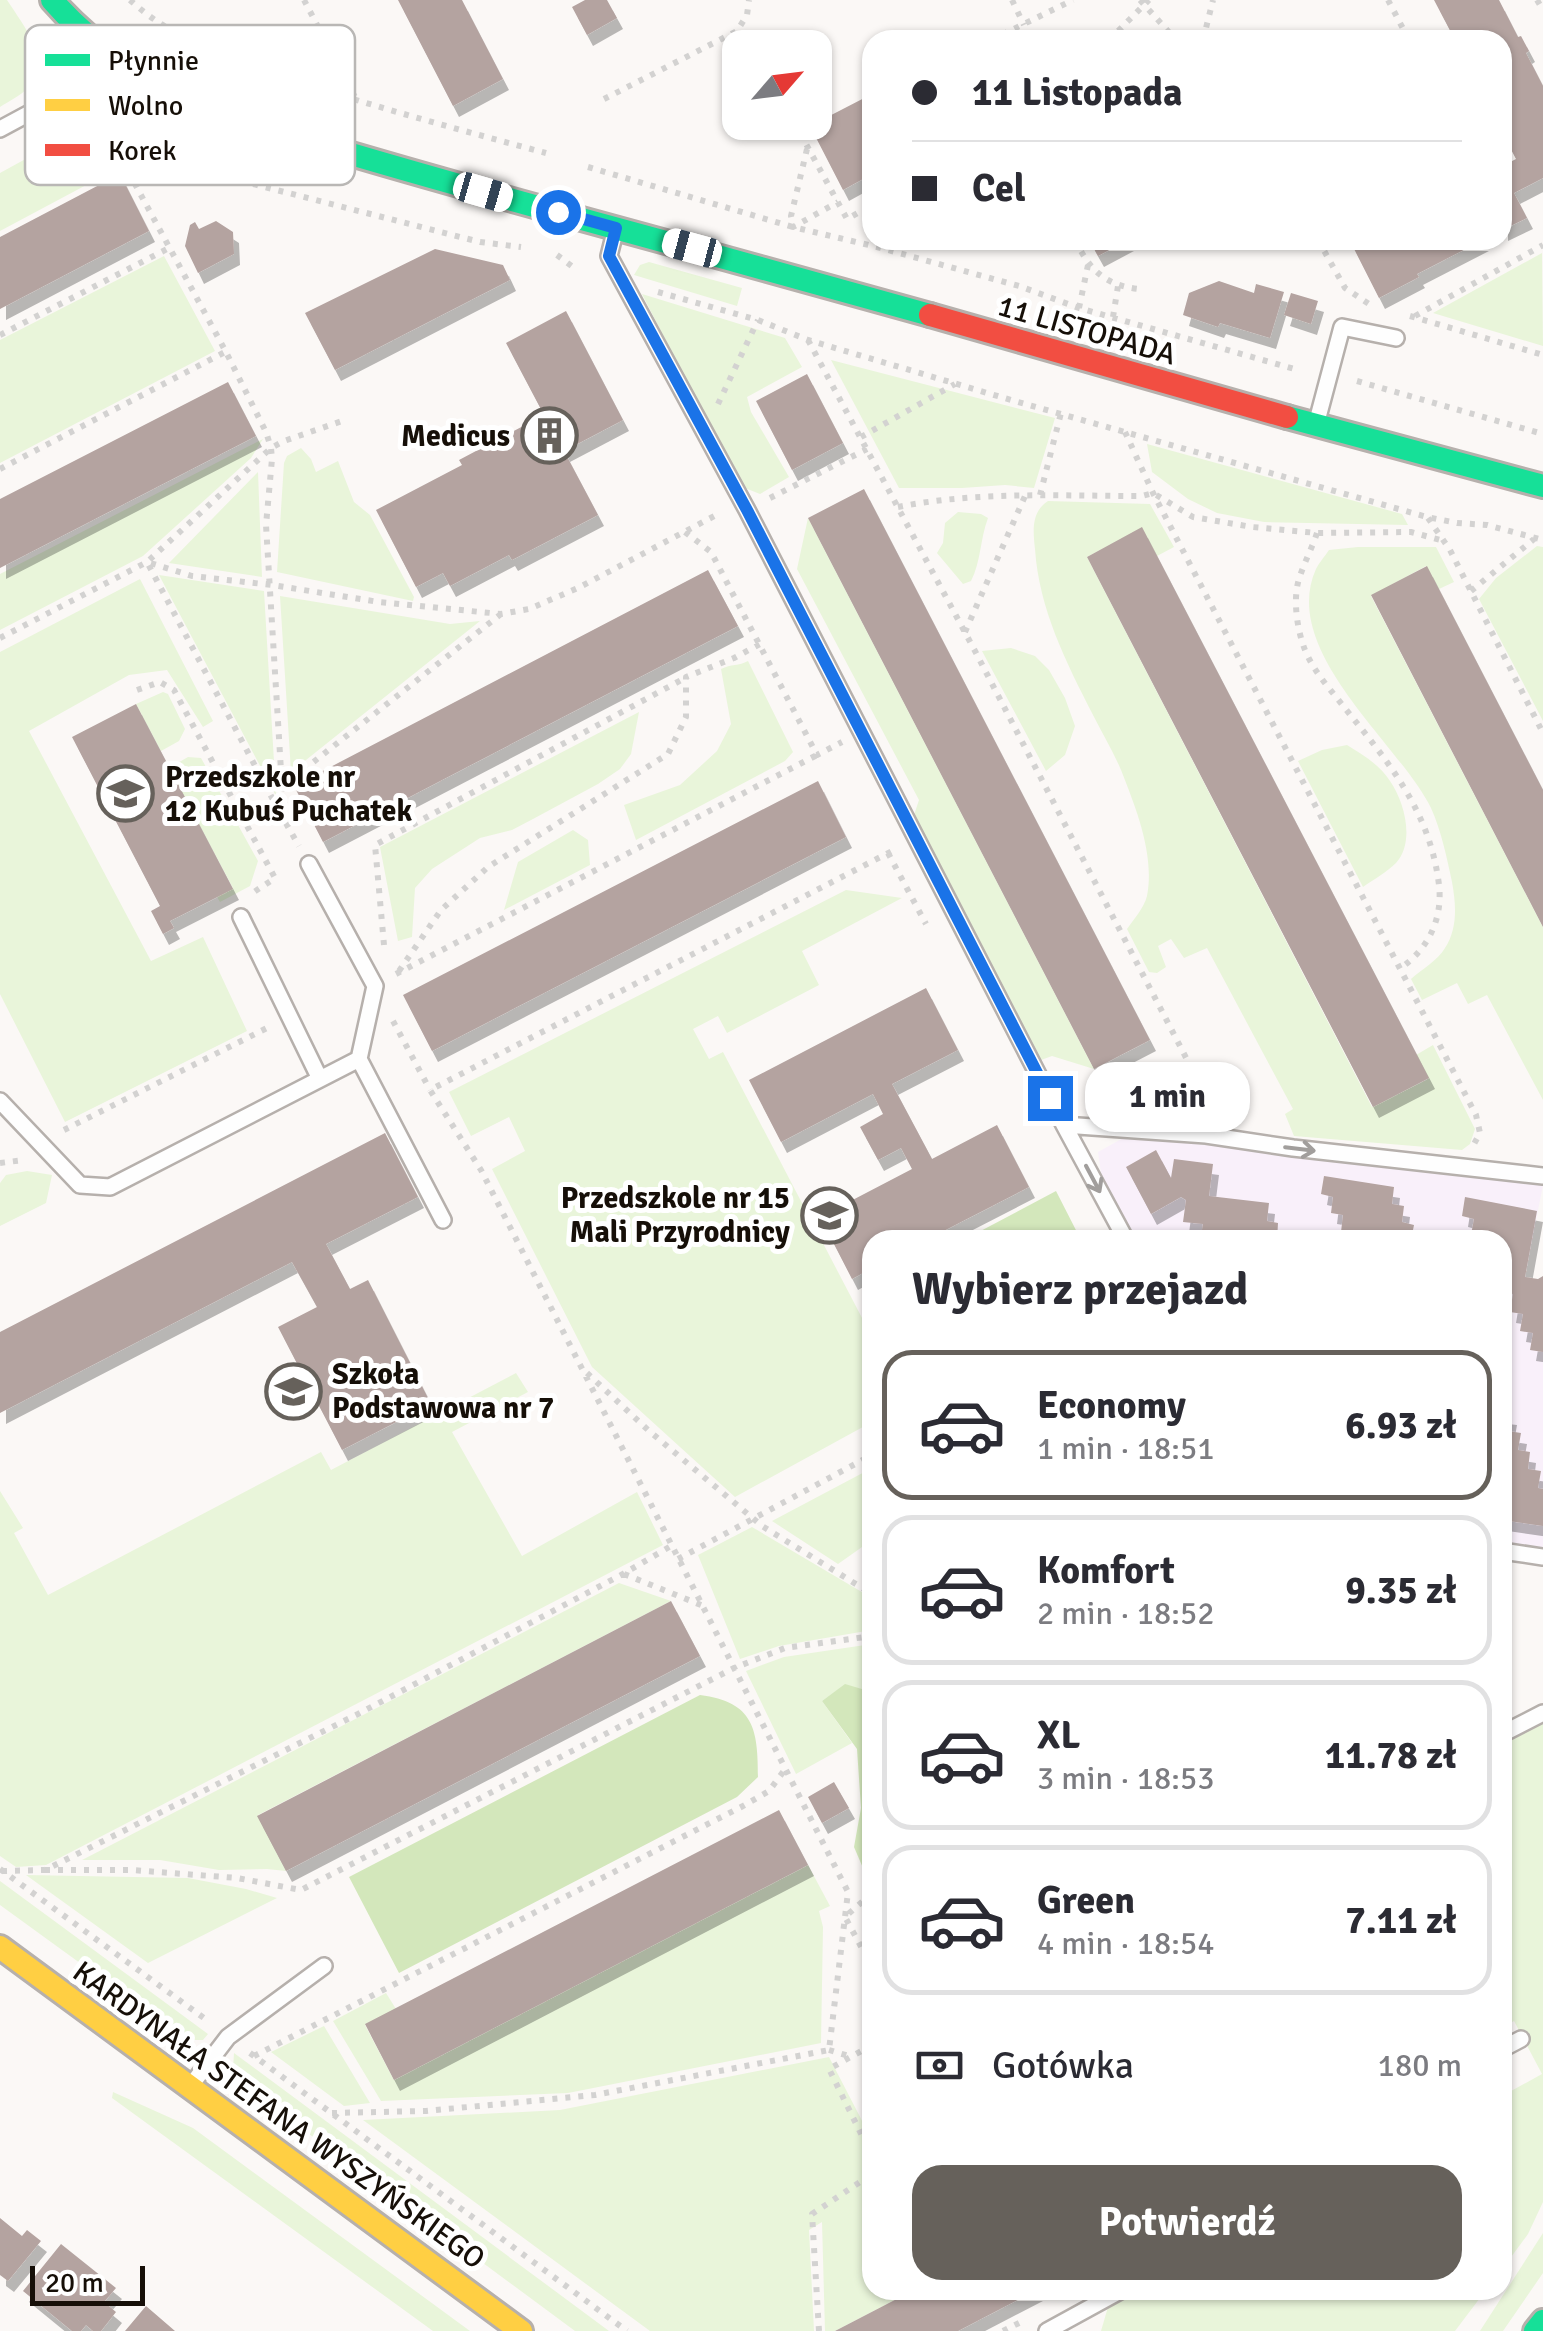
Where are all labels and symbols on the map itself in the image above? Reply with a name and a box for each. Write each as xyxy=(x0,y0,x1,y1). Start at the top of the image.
legend xyxy=(25,25,355,185)
north arrow xyxy=(722,30,832,140)
text: Płynnie xyxy=(108,44,199,78)
text: Wolno xyxy=(108,89,183,123)
text: Korek xyxy=(108,134,177,168)
car xyxy=(450,169,516,215)
route start xyxy=(536,190,581,235)
car xyxy=(659,226,725,270)
street label: 11 LISTOPADA xyxy=(994,287,1180,374)
building icon: Medicus xyxy=(519,406,579,466)
place label: Medicus xyxy=(401,418,510,455)
place label: Przedszkole nr 12 Kubuś Puchatek xyxy=(165,759,412,830)
school or university icon: Przedszkole nr 12 Kubuś Puchatek xyxy=(96,764,156,824)
callout: 1 min xyxy=(1085,1063,1250,1133)
route end xyxy=(1028,1076,1073,1121)
one-way arrow xyxy=(1283,1140,1315,1159)
one-way arrow xyxy=(1083,1164,1103,1193)
place label: Przedszkole nr 15 Mali Przyrodnicy xyxy=(561,1180,790,1251)
school or university icon: Przedszkole nr 15 Mali Przyrodnicy xyxy=(799,1185,859,1245)
place label: Szkoła Podstawowa nr 7 xyxy=(332,1356,554,1427)
school or university icon: Szkoła Podstawowa nr 7 xyxy=(263,1361,323,1421)
street label: KARDYNAŁA STEFANA WYSZYŃSKIEGO xyxy=(65,1953,492,2277)
scale bar xyxy=(30,2261,145,2306)

